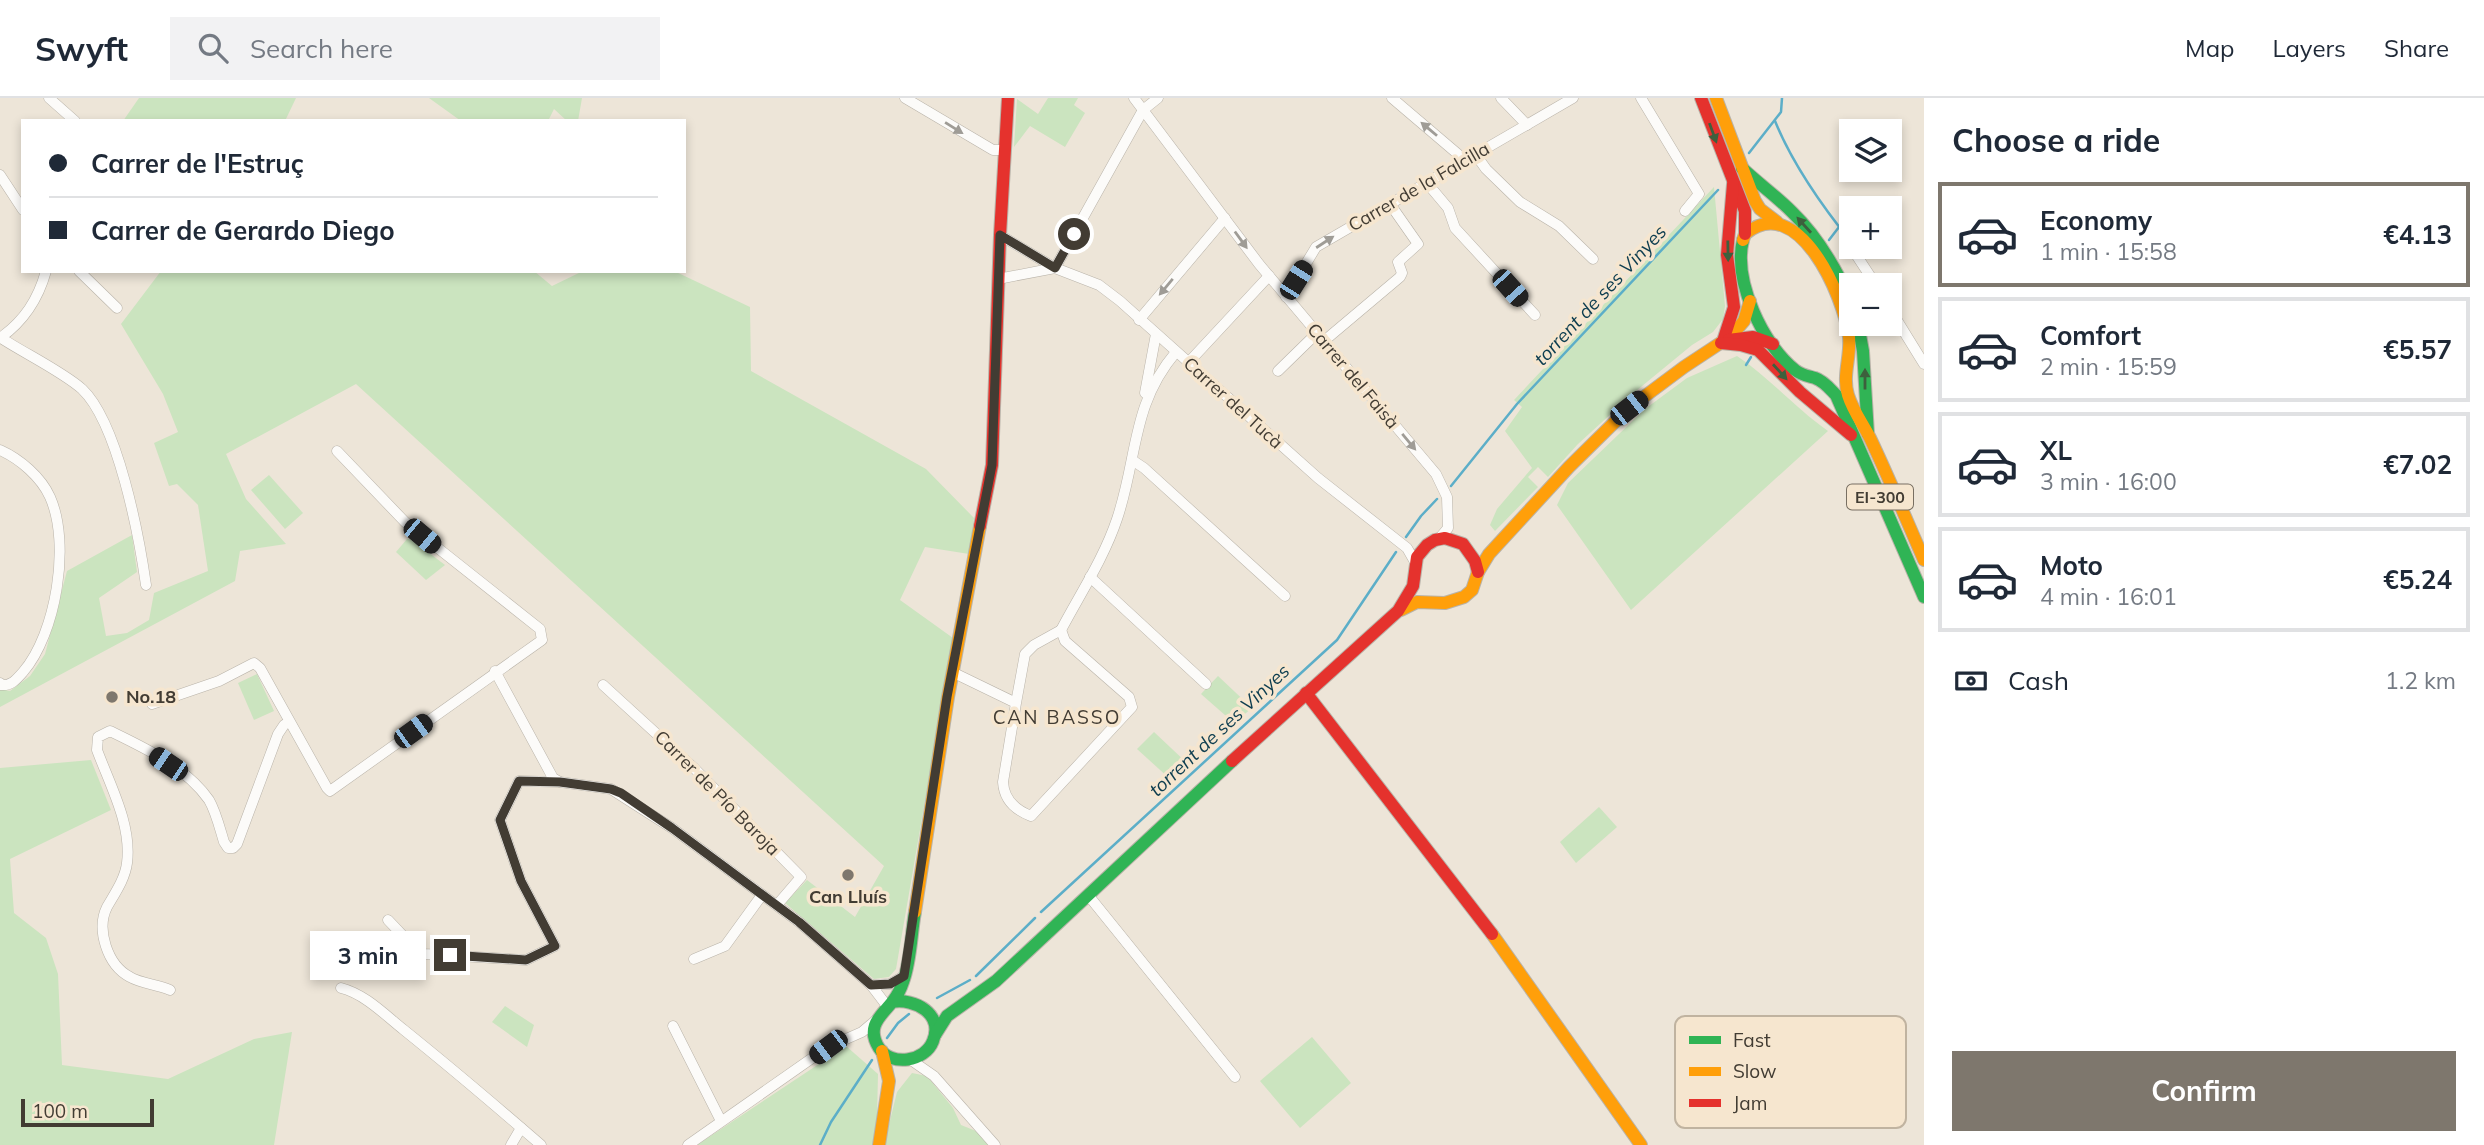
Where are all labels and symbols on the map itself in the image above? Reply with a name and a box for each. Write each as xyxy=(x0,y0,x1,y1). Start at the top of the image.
one-way arrow xyxy=(945,121,964,134)
one-way arrow xyxy=(1420,122,1438,137)
one-way arrow xyxy=(1708,123,1719,144)
street label: Carrer de la Falcilla xyxy=(1344,137,1493,236)
one-way arrow xyxy=(1796,216,1812,234)
route start xyxy=(1058,218,1090,250)
water label: torrent de ses Vinyes xyxy=(1529,220,1671,370)
one-way arrow xyxy=(1234,231,1248,249)
one-way arrow xyxy=(1315,236,1335,249)
one-way arrow xyxy=(1722,241,1733,263)
car xyxy=(1276,257,1317,303)
car xyxy=(1489,265,1532,311)
one-way arrow xyxy=(1159,278,1174,296)
street label: Carrer del Faisà xyxy=(1302,318,1404,433)
street label: Carrer del Tucà xyxy=(1179,352,1288,453)
one-way arrow xyxy=(1771,363,1787,380)
one-way arrow xyxy=(1859,367,1870,389)
car xyxy=(1606,387,1653,429)
one-way arrow xyxy=(1401,433,1417,451)
road number: EI-300 xyxy=(1847,484,1913,510)
car xyxy=(400,514,445,558)
water label: torrent de ses Vinyes xyxy=(1144,659,1294,801)
place label: No.18 xyxy=(126,685,176,708)
marker: No.18 xyxy=(104,689,120,705)
district label: CAN BASSO xyxy=(993,705,1121,729)
car xyxy=(390,710,437,752)
street label: Carrer de Pío Baroja xyxy=(650,725,785,860)
car xyxy=(145,744,192,784)
marker: Can Lluís xyxy=(840,867,856,883)
place label: Can Lluís xyxy=(809,885,887,908)
callout: 3 min xyxy=(310,930,426,980)
route end xyxy=(434,939,466,971)
legend xyxy=(1675,1016,1906,1128)
car xyxy=(805,1026,852,1068)
text: Fast xyxy=(1733,1028,1771,1052)
text: Slow xyxy=(1733,1059,1777,1083)
text: Jam xyxy=(1733,1091,1767,1115)
scale bar xyxy=(21,1096,154,1128)

